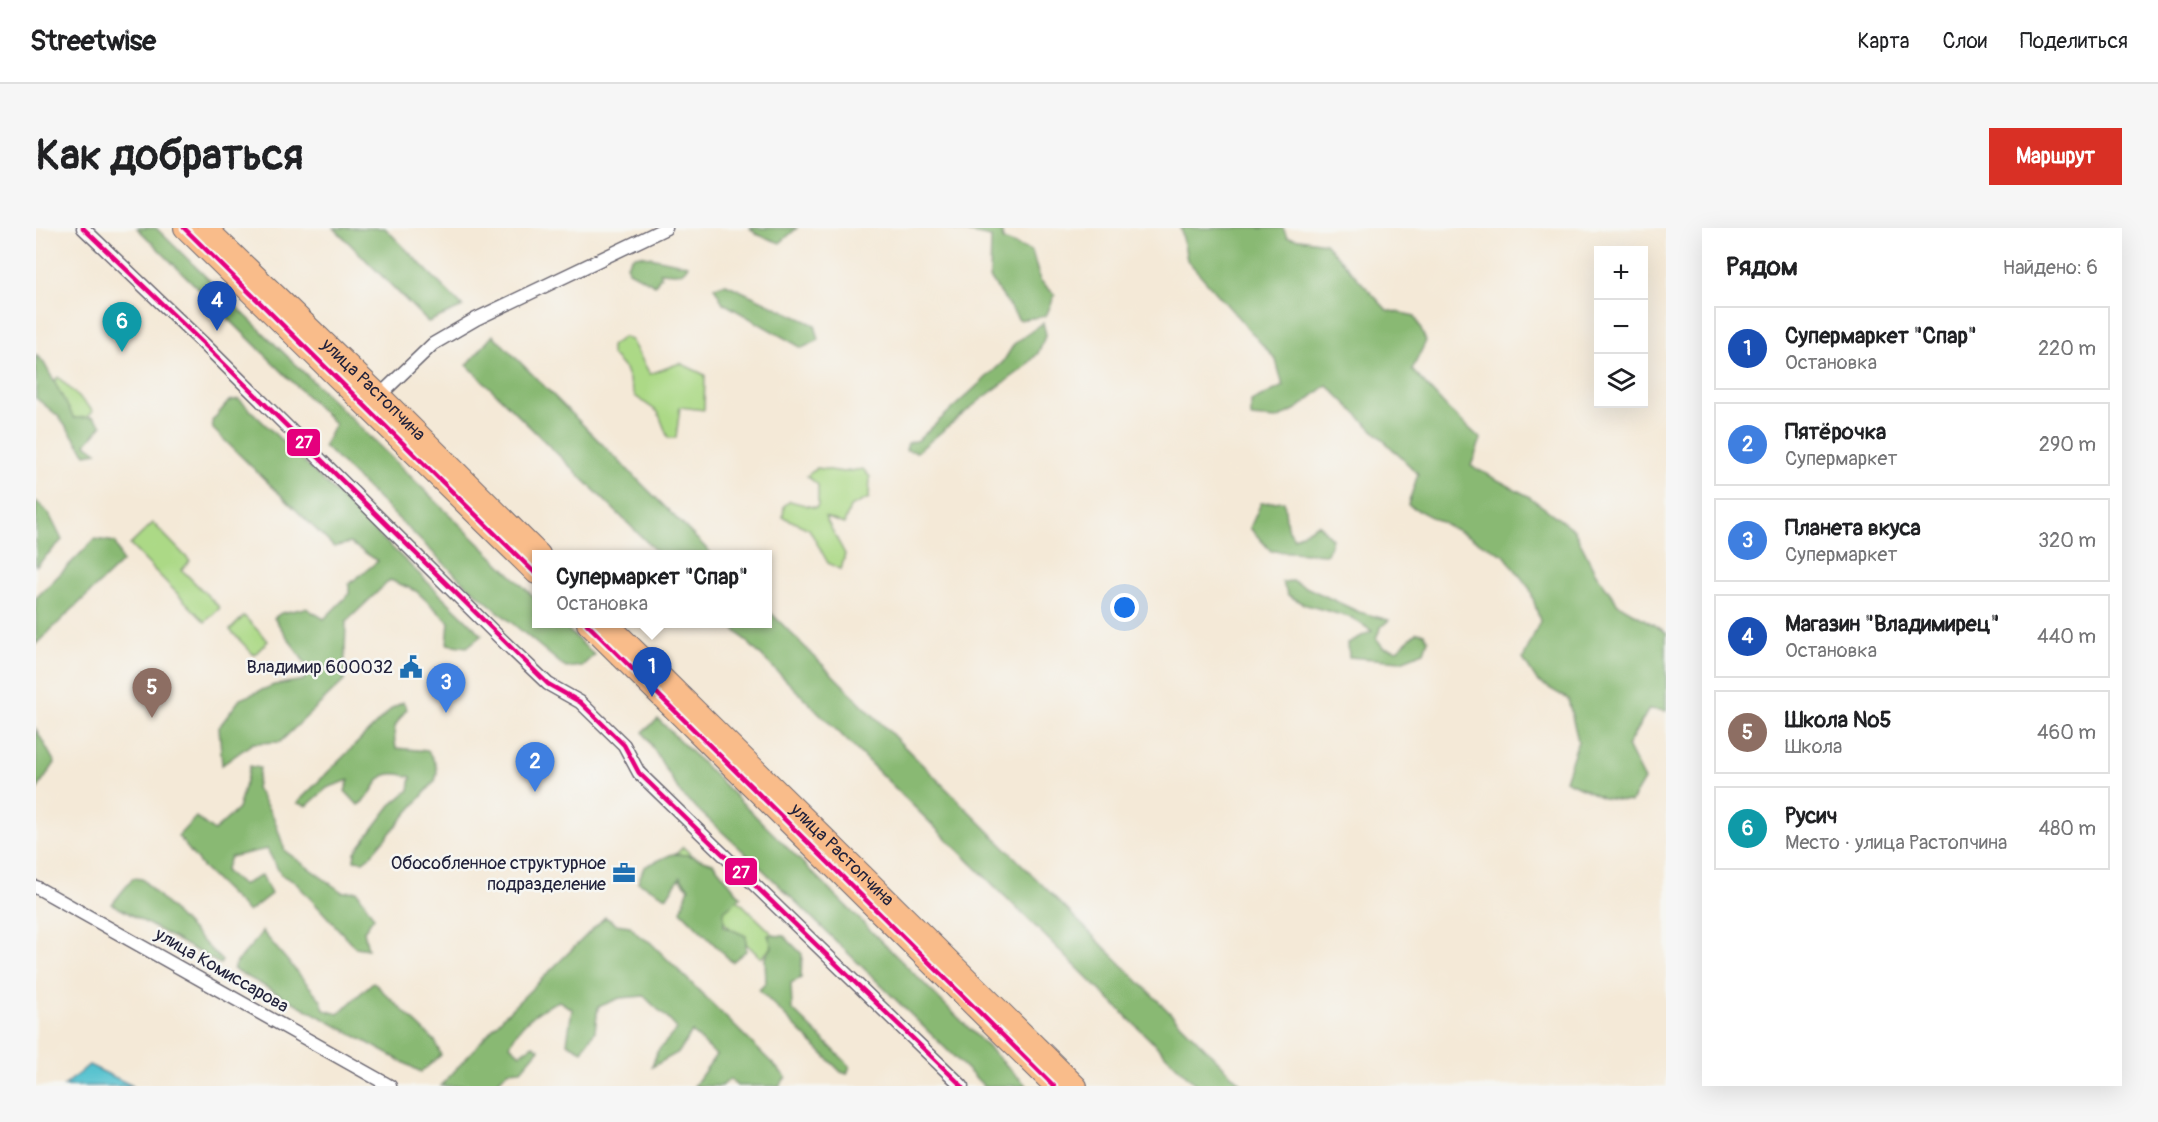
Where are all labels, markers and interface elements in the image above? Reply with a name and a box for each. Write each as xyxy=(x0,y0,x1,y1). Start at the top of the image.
text: Streetwise xyxy=(30,24,156,59)
text: Карта xyxy=(1857,28,1909,55)
text: Слои xyxy=(1942,28,1987,55)
text: Поделиться xyxy=(2020,28,2128,55)
button: Маршрут xyxy=(1989,128,2122,185)
text: Как добраться xyxy=(36,130,303,182)
map controls xyxy=(1594,246,1648,408)
button: + xyxy=(1594,246,1648,300)
text: Рядом xyxy=(1726,251,1798,283)
text: Найдено: 6 xyxy=(2003,255,2098,280)
pin: 4 xyxy=(198,282,237,331)
button: − xyxy=(1594,300,1648,354)
pin: 6 xyxy=(102,302,142,352)
text: Супермаркет "Спар" xyxy=(1785,322,1977,350)
street label: улица Растопчина xyxy=(316,333,430,446)
text: 1 xyxy=(1744,336,1751,361)
text: 220 m xyxy=(2038,336,2096,361)
text: Остановка xyxy=(1785,350,1877,375)
button: layers xyxy=(1594,354,1648,408)
text: Пятёрочка xyxy=(1785,418,1886,446)
line badge: 27 xyxy=(286,428,321,457)
text: 2 xyxy=(1742,432,1753,457)
text: 290 m xyxy=(2039,432,2096,457)
text: 27 xyxy=(295,433,313,453)
text: Супермаркет xyxy=(1785,446,1897,471)
text: Планета вкуса xyxy=(1785,514,1921,542)
text: 3 xyxy=(1742,528,1753,553)
text: 320 m xyxy=(2038,528,2096,553)
text: Супермаркет xyxy=(1785,542,1897,567)
popup xyxy=(532,550,772,628)
text: Супермаркет "Спар" xyxy=(556,563,748,591)
text: Остановка xyxy=(556,591,648,616)
your location xyxy=(1110,593,1139,622)
text: Магазин "Владимирец" xyxy=(1785,610,1999,638)
text: 4 xyxy=(1742,624,1753,649)
text: 440 m xyxy=(2037,624,2096,649)
text: Остановка xyxy=(1785,638,1877,663)
pin: 1 xyxy=(632,648,672,697)
public building icon: Владимир 600032 xyxy=(398,654,424,680)
place label: Владимир 600032 xyxy=(246,656,393,679)
pin: 3 xyxy=(426,664,466,713)
pin: 5 xyxy=(132,668,172,718)
text: Школа №5 xyxy=(1785,706,1891,734)
text: 5 xyxy=(1742,720,1753,745)
text: 460 m xyxy=(2037,720,2096,745)
text: Школа xyxy=(1785,734,1842,759)
pin: 2 xyxy=(516,742,554,792)
street label: улица Растопчина xyxy=(784,798,899,911)
text: Русич xyxy=(1785,802,1837,830)
text: 6 xyxy=(1742,816,1753,841)
text: 480 m xyxy=(2039,816,2096,841)
text: Место · улица Растопчина xyxy=(1785,830,2007,855)
place label: Обособленное структурное подразделение xyxy=(391,852,606,896)
line badge: 27 xyxy=(724,857,758,886)
office icon: Обособленное структурное подразделение xyxy=(611,860,637,886)
text: 27 xyxy=(732,863,750,883)
street label: улица Комиссарова xyxy=(150,922,293,1018)

